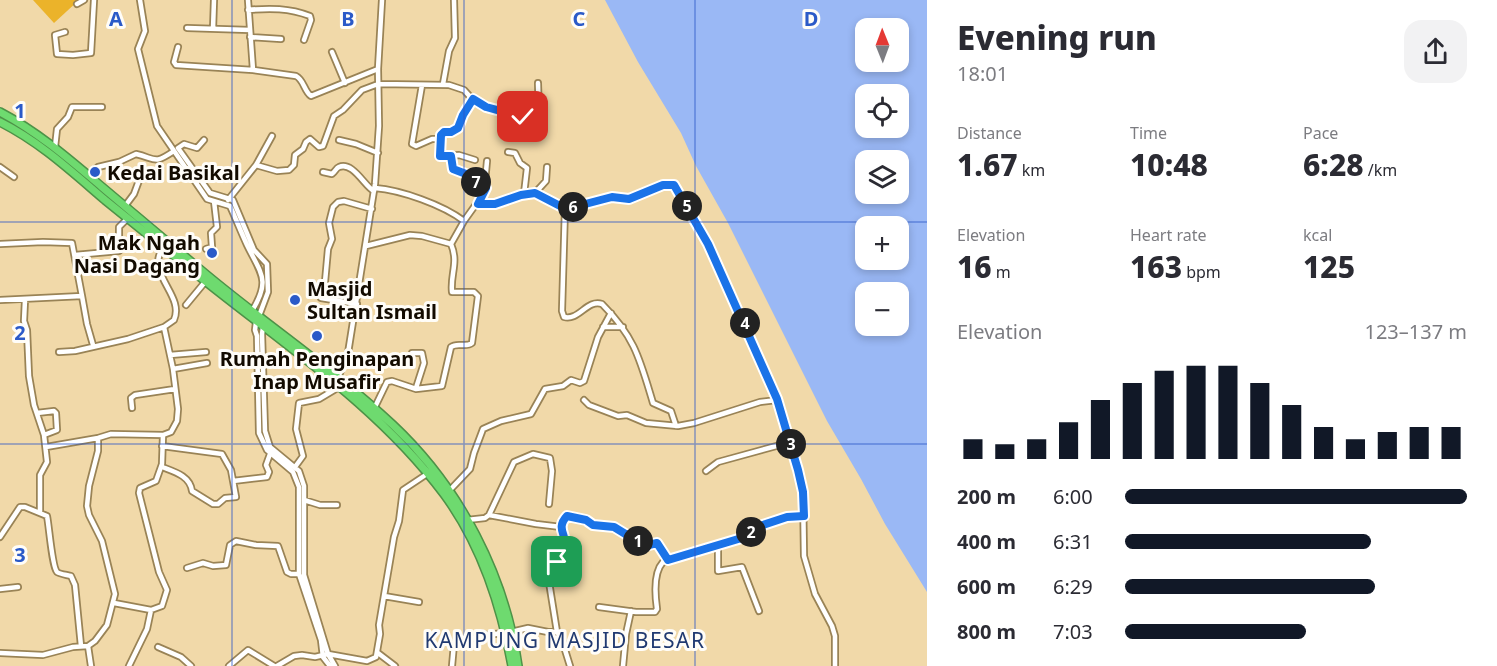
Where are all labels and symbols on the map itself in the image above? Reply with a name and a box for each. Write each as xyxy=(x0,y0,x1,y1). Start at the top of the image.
text: A xyxy=(109,5,123,32)
text: B xyxy=(341,5,355,32)
text: C xyxy=(573,5,586,32)
text: D xyxy=(804,5,818,32)
north arrow xyxy=(855,18,909,72)
pin xyxy=(497,91,548,142)
text: 1 xyxy=(14,97,26,124)
place label: Kedai Basikal xyxy=(107,159,240,186)
marker: Kedai Basikal xyxy=(88,165,102,179)
pin: 7 xyxy=(461,167,491,197)
pin: 5 xyxy=(672,191,702,221)
pin: 6 xyxy=(558,192,588,222)
place label: Mak Ngah Nasi Dagang xyxy=(74,229,200,279)
marker: Mak Ngah Nasi Dagang xyxy=(205,246,219,260)
place label: Masjid Sultan Ismail xyxy=(307,275,437,325)
marker: Masjid Sultan Ismail xyxy=(288,293,302,307)
pin: 4 xyxy=(730,308,760,338)
text: 2 xyxy=(14,319,26,346)
marker: Rumah Penginapan Inap Musafir xyxy=(310,329,324,343)
place label: Rumah Penginapan Inap Musafir xyxy=(220,345,414,395)
pin: 3 xyxy=(776,429,806,459)
pin: 2 xyxy=(736,517,766,547)
pin: 1 xyxy=(623,526,653,556)
pin xyxy=(531,536,582,587)
text: 3 xyxy=(14,541,26,568)
district label: KAMPUNG MASJID BESAR xyxy=(424,626,706,654)

